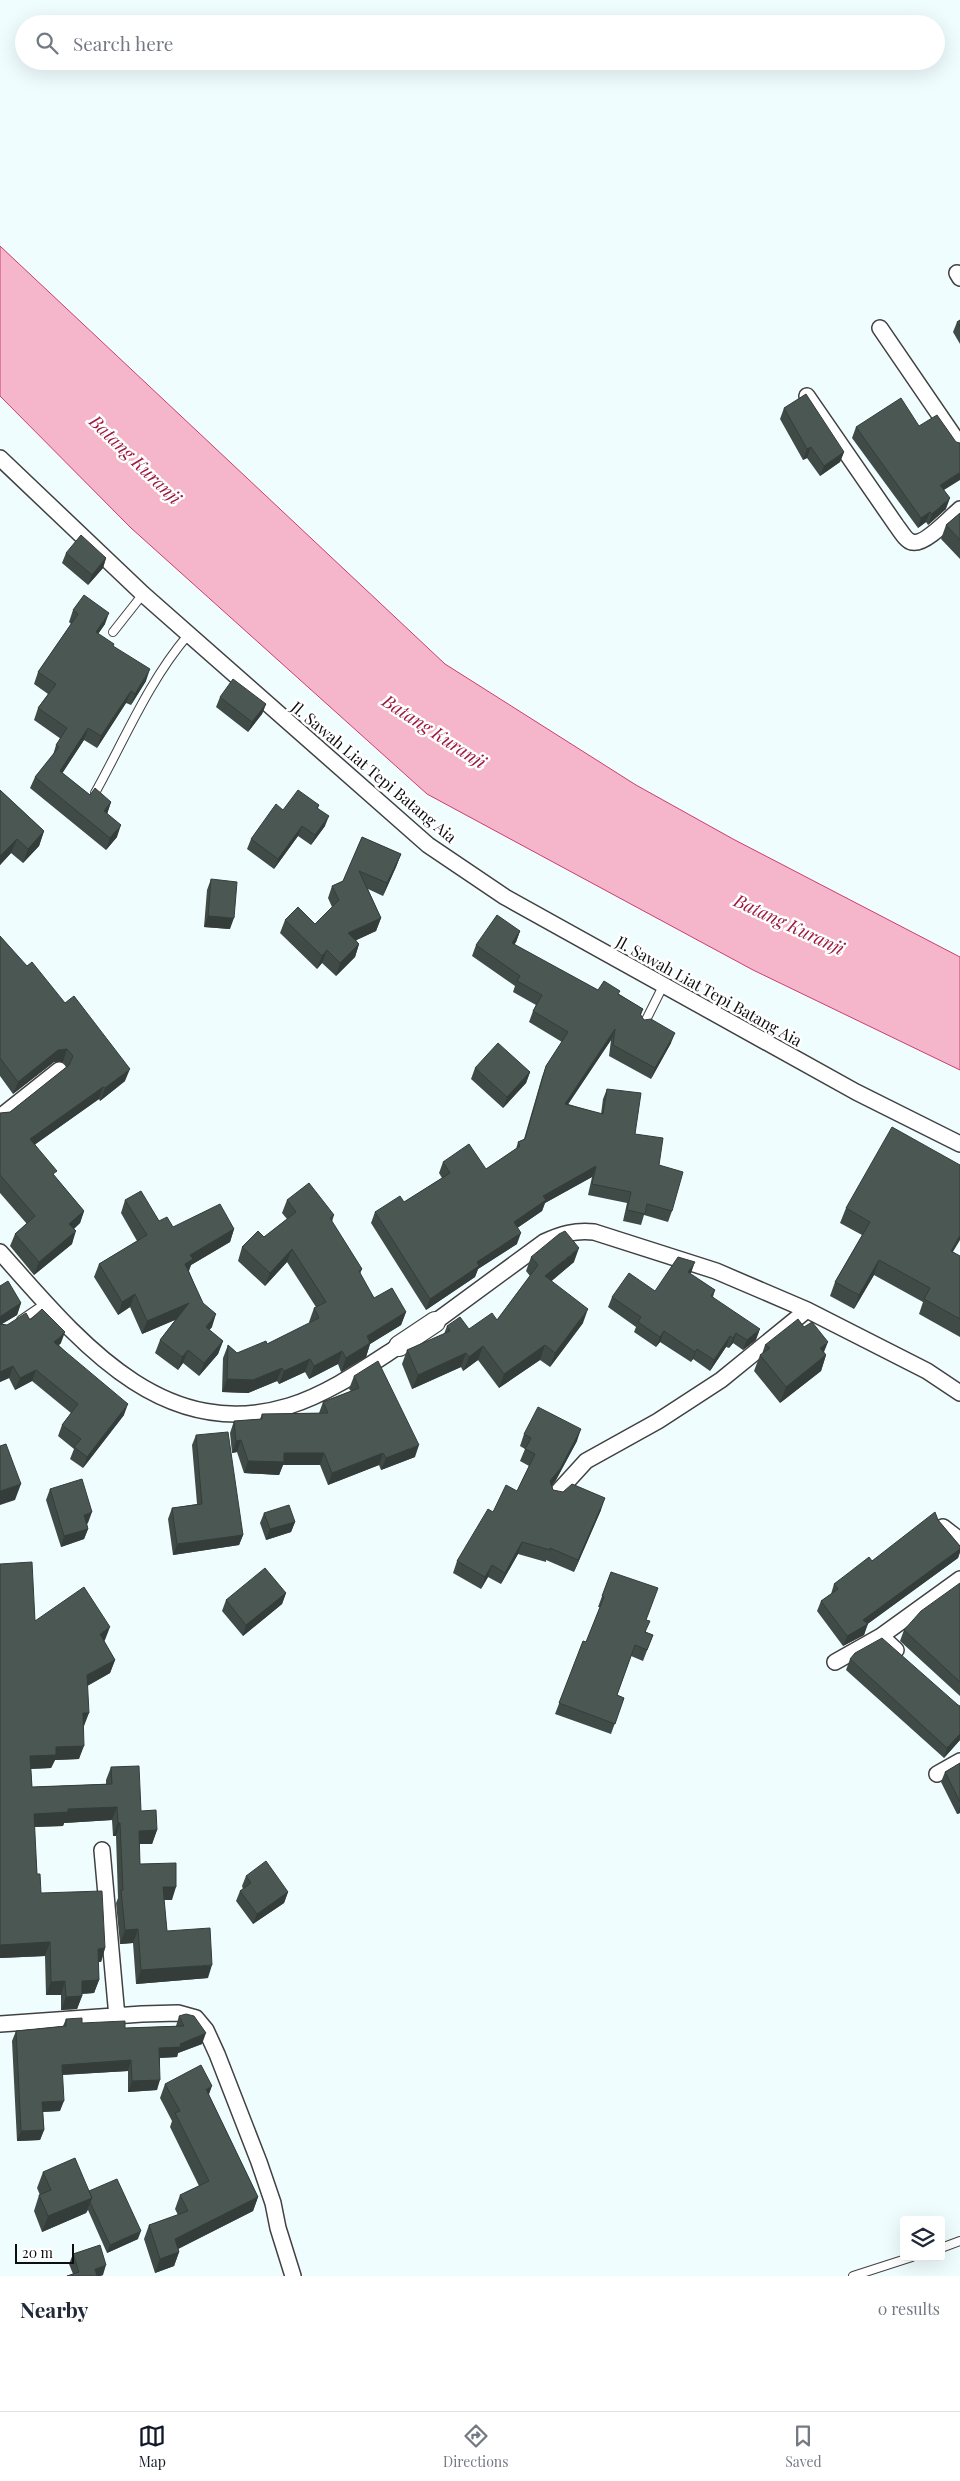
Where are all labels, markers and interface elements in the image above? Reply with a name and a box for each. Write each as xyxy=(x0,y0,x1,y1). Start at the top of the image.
search box xyxy=(15,15,945,70)
icon: search xyxy=(33,29,61,57)
text: Search here xyxy=(73,30,173,56)
water label: Batang Kuranji xyxy=(84,409,187,510)
water label: Batang Kuranji xyxy=(377,688,492,774)
street label: Jl. Sawah Liat Tepi Batang Aia xyxy=(286,696,461,847)
water label: Batang Kuranji xyxy=(729,888,849,960)
street label: Jl. Sawah Liat Tepi Batang Aia xyxy=(612,930,806,1051)
map controls xyxy=(900,2216,945,2261)
button: layers xyxy=(900,2216,945,2261)
scale bar xyxy=(15,2241,74,2264)
text: 20 m xyxy=(22,2243,53,2262)
text: Nearby xyxy=(20,2295,89,2323)
text: 0 results xyxy=(878,2298,940,2319)
tab: Map xyxy=(138,2422,166,2471)
tab: Directions xyxy=(443,2422,509,2471)
tab: Saved xyxy=(785,2422,822,2471)

